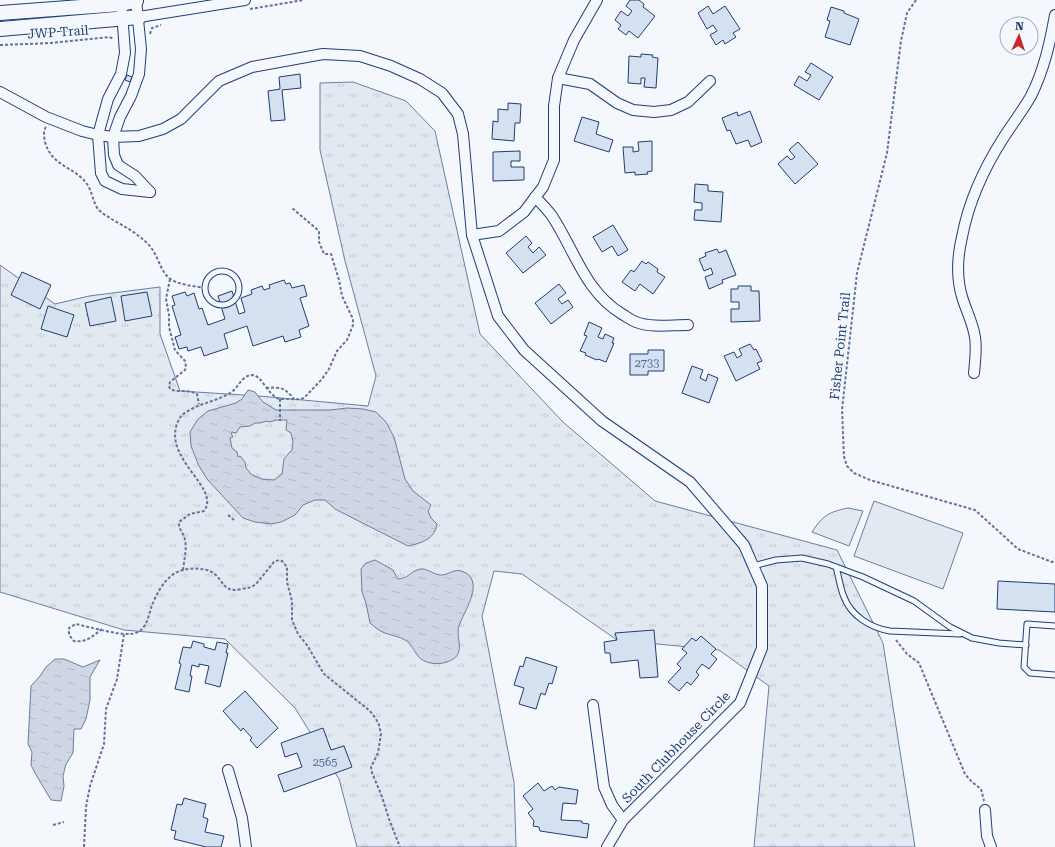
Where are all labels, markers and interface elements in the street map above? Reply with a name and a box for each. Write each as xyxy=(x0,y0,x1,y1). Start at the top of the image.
north arrow xyxy=(999,16,1039,56)
text: N xyxy=(1015,20,1025,33)
street label: JWP Trail xyxy=(27,22,89,42)
street label: Fisher Point Trail xyxy=(827,291,853,401)
house number: 2733 xyxy=(635,357,659,370)
street label: South Clubhouse Circle xyxy=(619,688,733,806)
house number: 2565 xyxy=(313,756,337,769)

